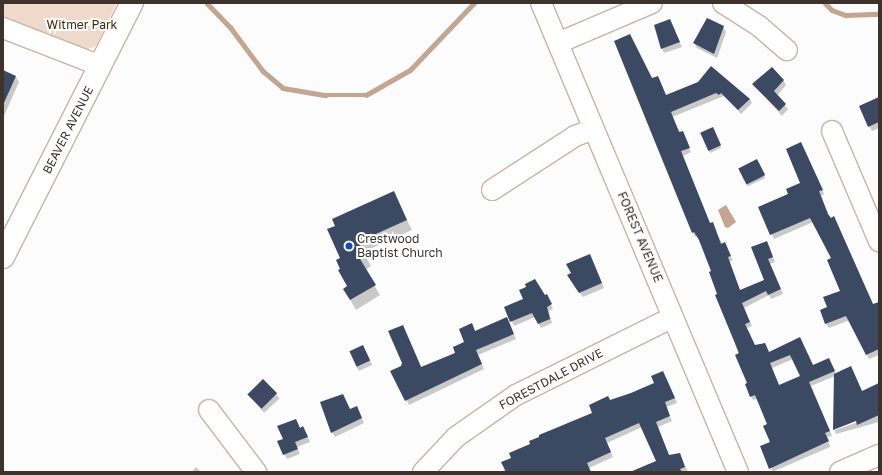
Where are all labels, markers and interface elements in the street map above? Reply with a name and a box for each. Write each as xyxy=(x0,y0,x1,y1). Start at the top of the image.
park label: Witmer Park xyxy=(47,18,117,32)
street label: BEAVER AVENUE xyxy=(40,84,96,176)
street label: FOREST AVENUE xyxy=(614,190,666,284)
place label: Crestwood Baptist Church xyxy=(357,232,443,260)
marker: Crestwood Baptist Church xyxy=(344,241,354,251)
street label: FORESTDALE DRIVE xyxy=(497,346,605,412)

